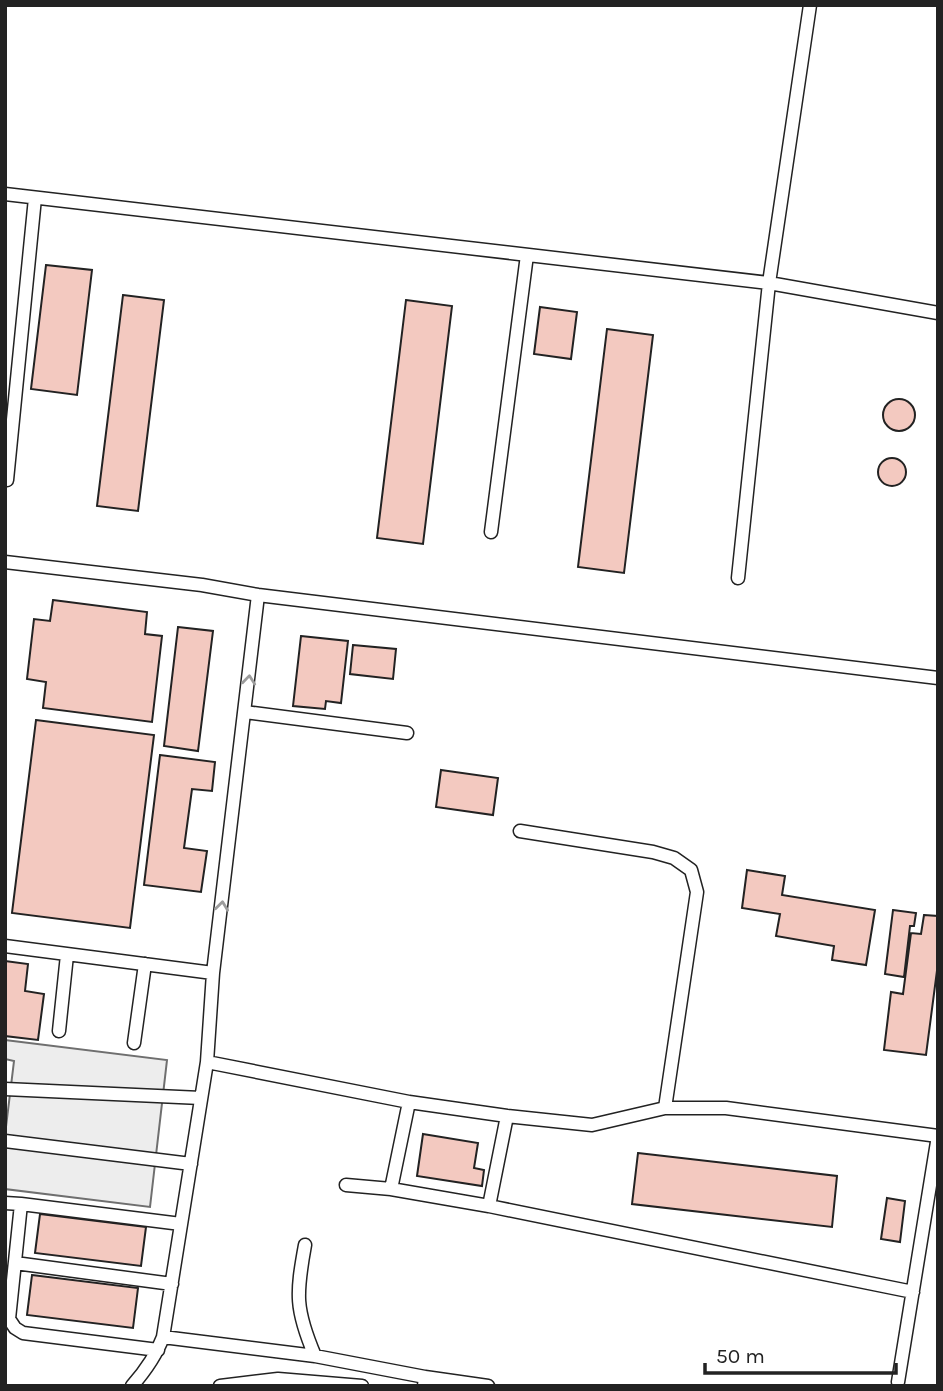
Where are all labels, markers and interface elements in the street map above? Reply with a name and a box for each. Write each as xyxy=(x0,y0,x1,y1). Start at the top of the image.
one-way arrow xyxy=(241,674,256,685)
one-way arrow xyxy=(214,900,229,911)
scale bar xyxy=(705,1332,896,1376)
text: 50 m xyxy=(716,1344,765,1368)

